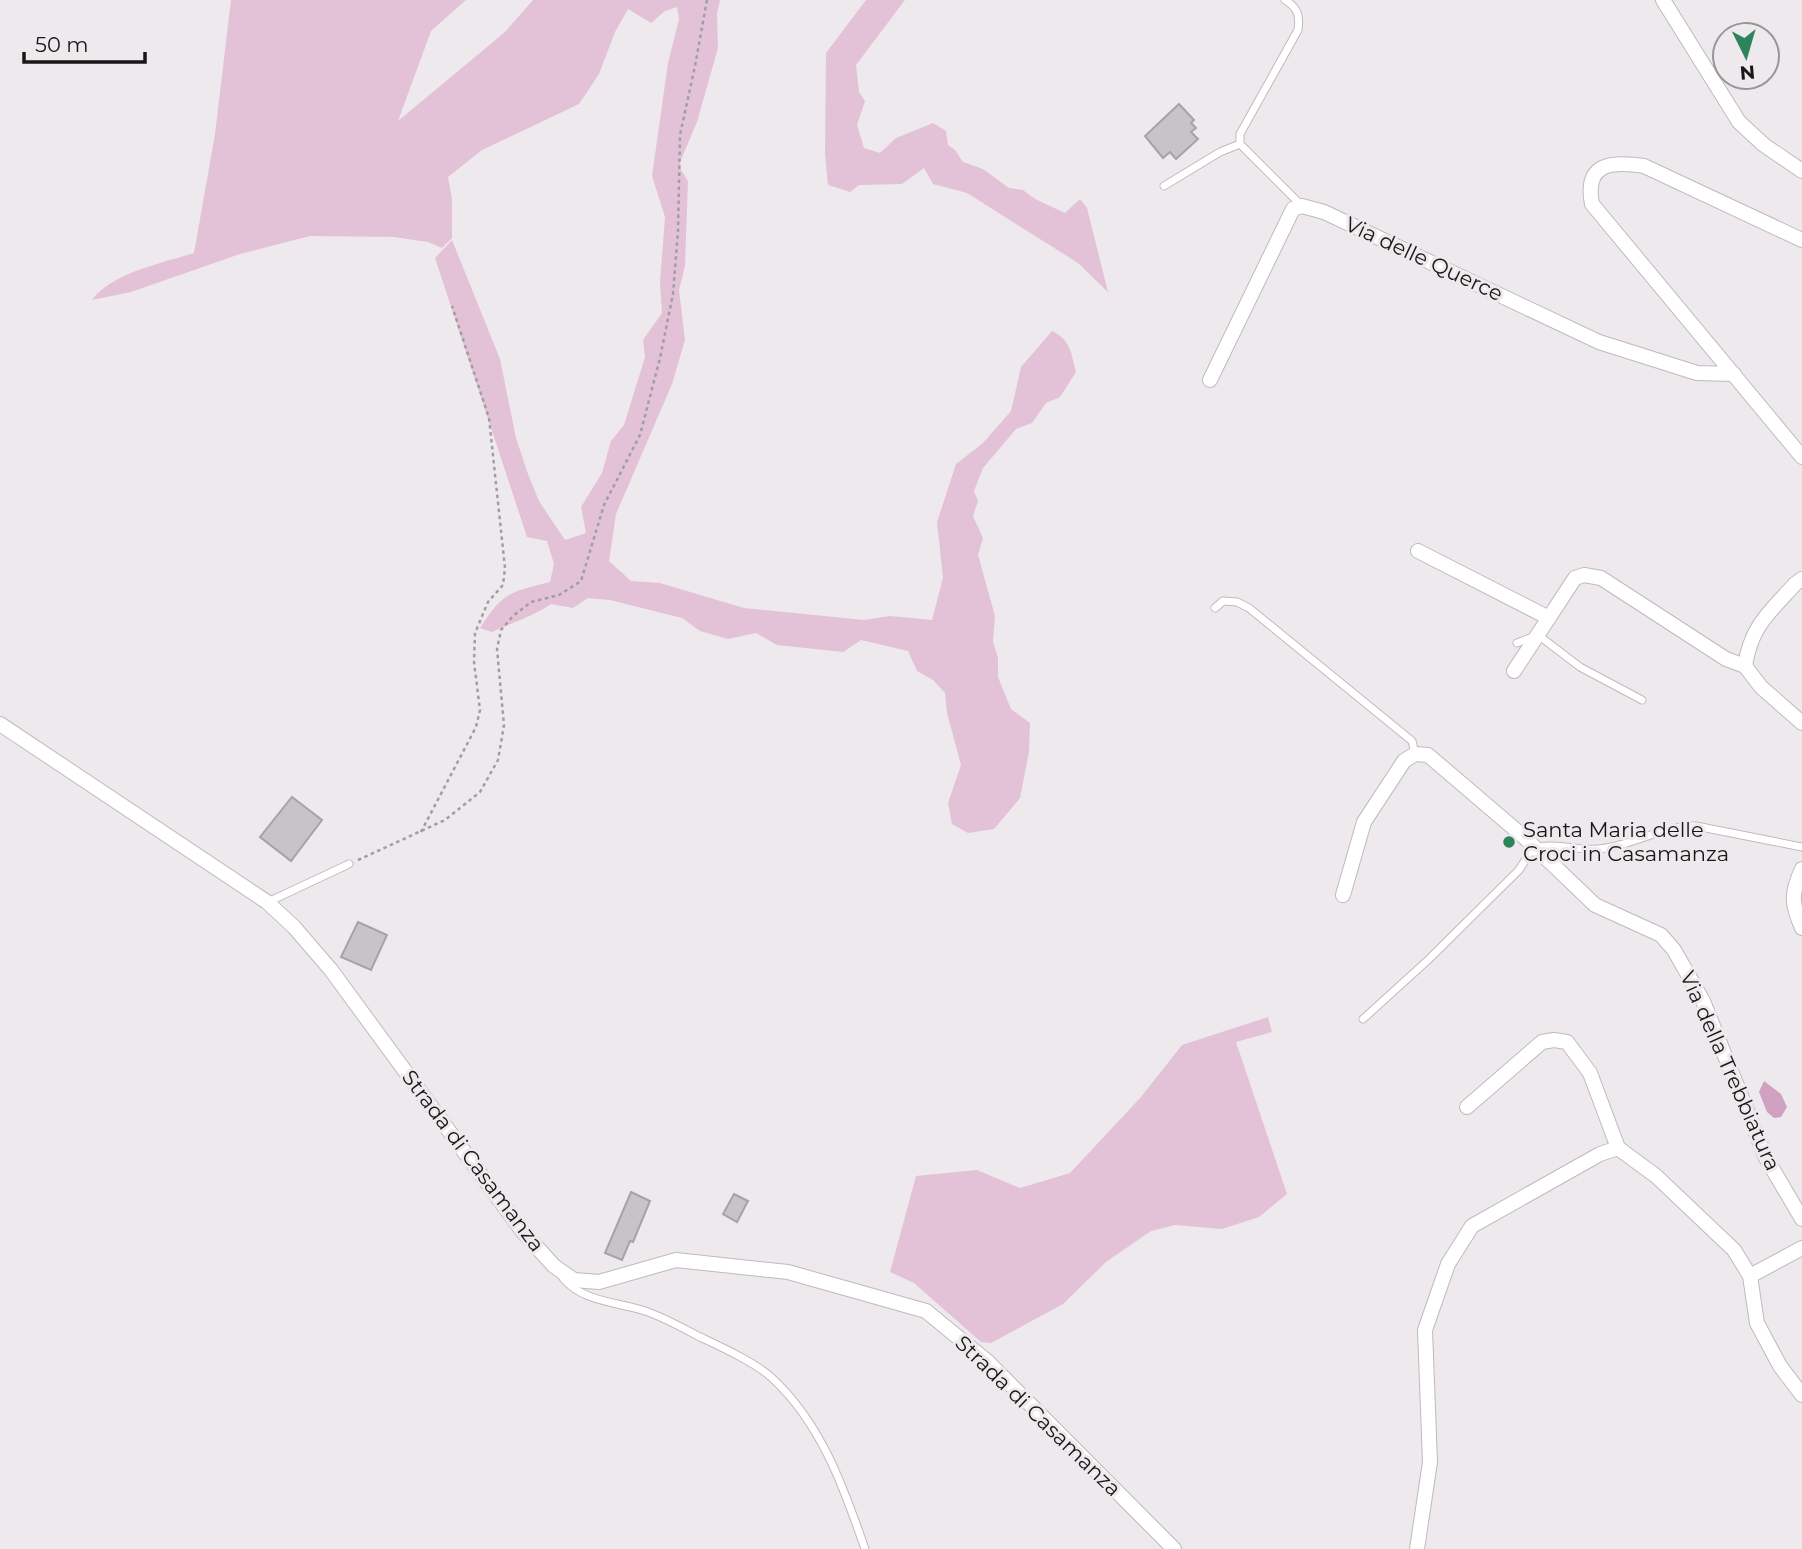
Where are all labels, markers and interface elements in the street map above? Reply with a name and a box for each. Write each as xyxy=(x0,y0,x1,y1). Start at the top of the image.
scale bar xyxy=(24,21,145,65)
north arrow xyxy=(1711,21,1781,91)
text: 50 m xyxy=(35,32,89,57)
text: N xyxy=(1739,60,1756,85)
street label: Via delle Querce xyxy=(1341,211,1507,306)
place label: Santa Maria delle Croci in Casamanza xyxy=(1523,817,1729,866)
marker: Santa Maria delle Croci in Casamanza xyxy=(1501,834,1517,850)
street label: Via della Trebbiatura xyxy=(1675,967,1786,1174)
street label: Strada di Casamanza xyxy=(397,1065,550,1256)
street label: Strada di Casamanza xyxy=(950,1330,1126,1501)

